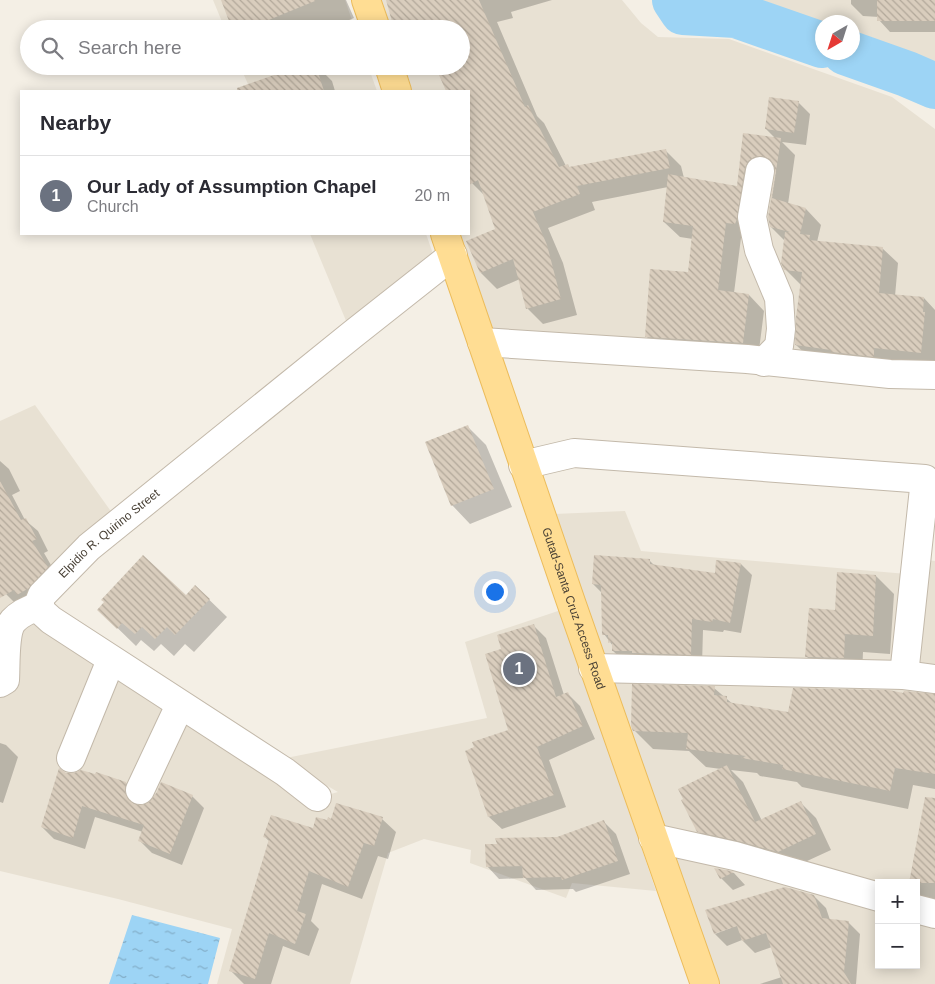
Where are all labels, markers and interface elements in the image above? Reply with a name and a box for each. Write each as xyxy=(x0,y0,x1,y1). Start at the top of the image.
north arrow xyxy=(815,15,860,60)
search box xyxy=(20,20,470,75)
icon: search xyxy=(38,34,66,62)
text: Search here xyxy=(78,37,182,58)
text: Nearby xyxy=(40,111,111,134)
text: Our Lady of Assumption Chapel xyxy=(87,176,377,197)
text: 1 xyxy=(52,187,60,204)
text: 20 m xyxy=(414,187,450,204)
text: Church xyxy=(87,198,139,215)
street label: Elpidio R. Quirino Street xyxy=(56,486,163,581)
street label: Gutad-Santa Cruz Access Road xyxy=(539,526,608,691)
your location xyxy=(482,579,508,605)
pin: 1 xyxy=(503,650,535,688)
map controls xyxy=(875,879,920,969)
button: + xyxy=(875,879,920,924)
button: − xyxy=(875,924,920,969)

